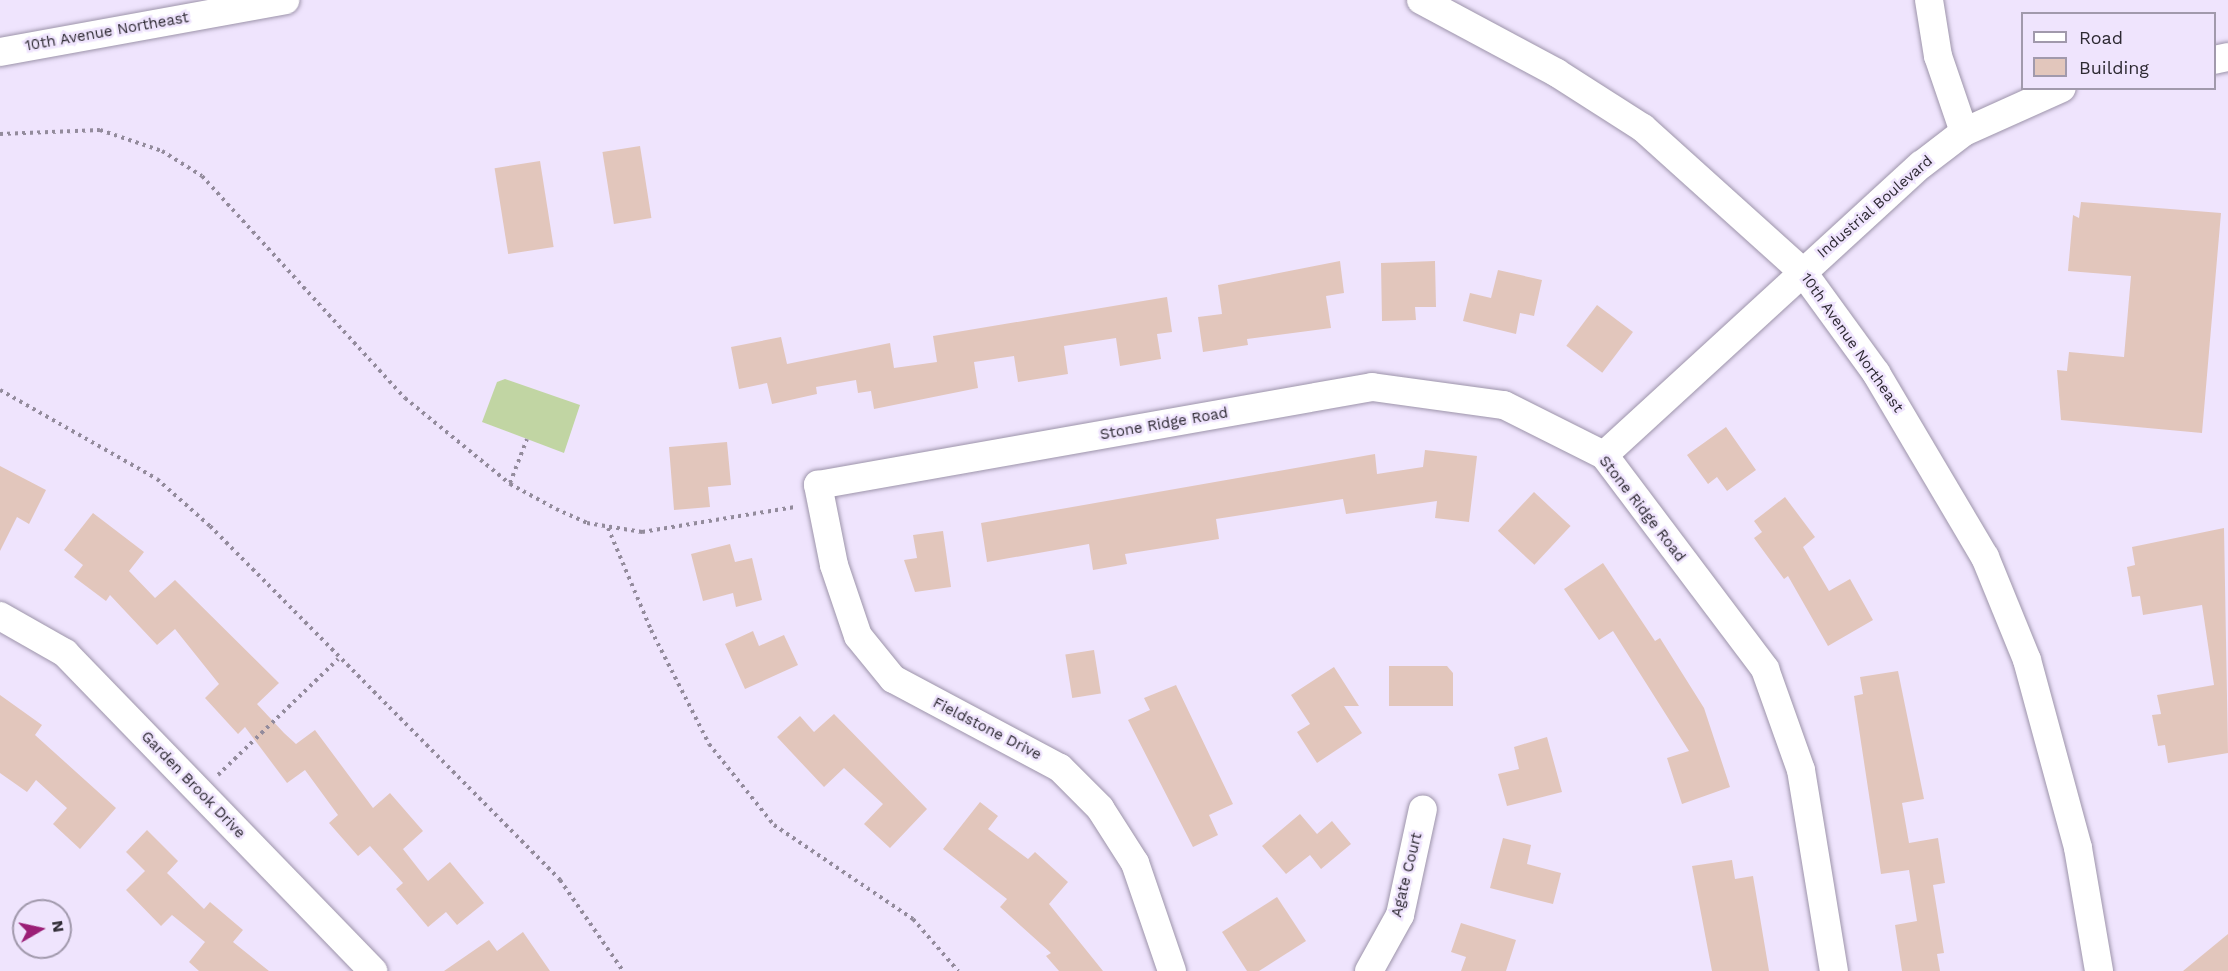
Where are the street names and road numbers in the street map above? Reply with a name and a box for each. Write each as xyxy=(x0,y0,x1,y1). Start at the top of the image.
street label: 10th Avenue Northeast xyxy=(23,9,191,55)
street label: Industrial Boulevard xyxy=(1814,152,1936,262)
street label: 10th Avenue Northeast xyxy=(1797,270,1907,416)
street label: Stone Ridge Road xyxy=(1099,404,1229,444)
street label: Stone Ridge Road xyxy=(1595,452,1689,566)
street label: Fieldstone Drive xyxy=(930,694,1044,764)
street label: Garden Brook Drive xyxy=(137,728,249,842)
street label: Agate Court xyxy=(1388,831,1426,919)

